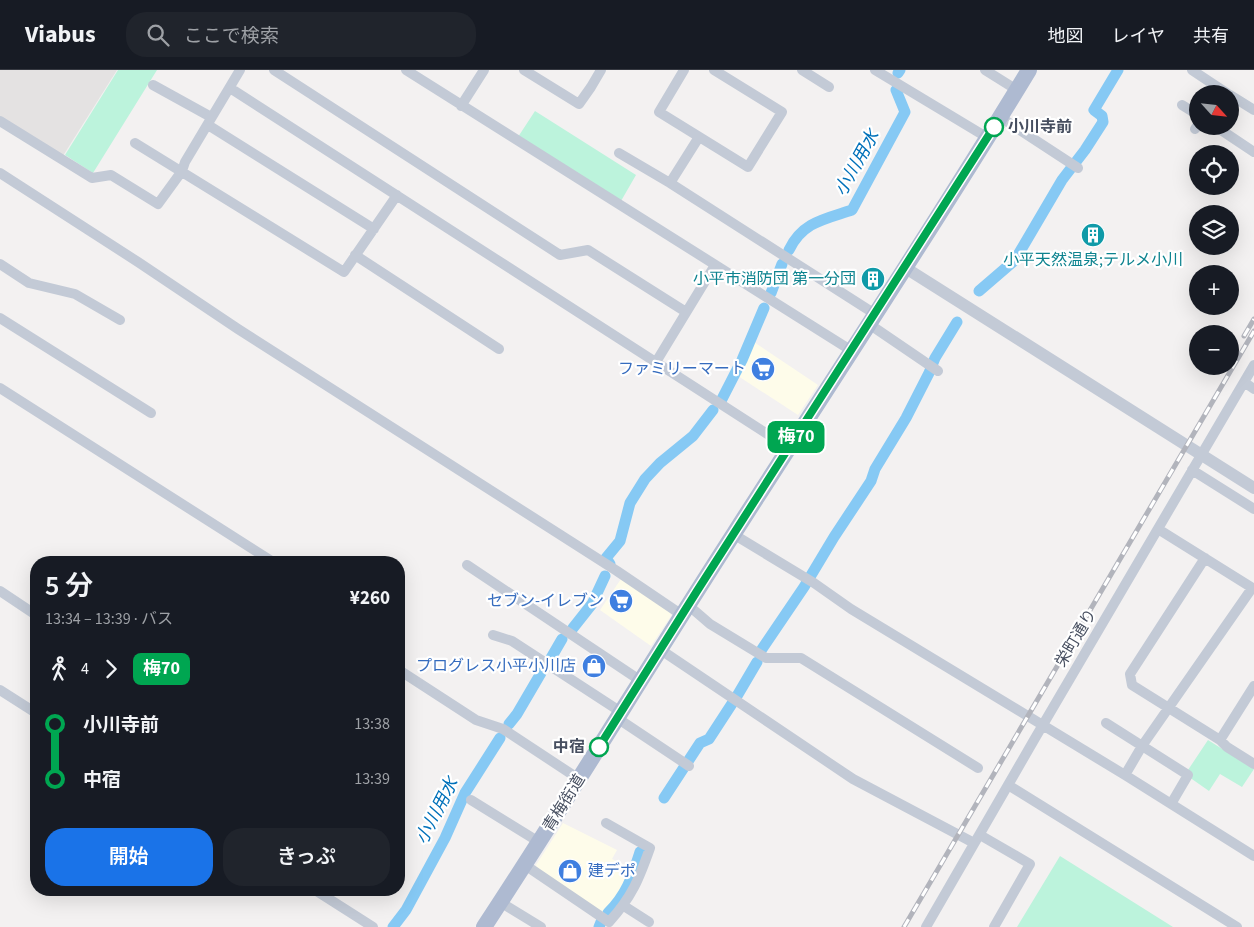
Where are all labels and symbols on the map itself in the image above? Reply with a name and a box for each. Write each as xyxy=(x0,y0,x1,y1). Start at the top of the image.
north arrow xyxy=(1189,85,1239,135)
place label: 小川寺前 xyxy=(1008,116,1072,138)
marker: 小川寺前 xyxy=(984,117,1004,137)
water label: 小川用水 xyxy=(829,124,886,201)
building icon: 小平天然温泉;テルメ小川 xyxy=(1080,222,1106,248)
place label: 小平天然温泉;テルメ小川 xyxy=(1003,249,1183,271)
building icon: 小平市消防団 第一分団 xyxy=(860,266,886,292)
place label: 小平市消防団 第一分団 xyxy=(693,268,856,290)
supermarket icon: ファミリーマート xyxy=(750,356,776,382)
place label: ファミリーマート xyxy=(618,358,746,380)
line badge: 梅70 xyxy=(767,421,825,453)
supermarket icon: セブン-イレブン xyxy=(608,588,634,614)
place label: セブン-イレブン xyxy=(487,590,604,612)
street label: 栄町通り xyxy=(1050,605,1102,671)
shop icon: プログレス小平小川店 xyxy=(581,653,607,679)
place label: プログレス小平小川店 xyxy=(416,655,576,677)
place label: 中宿 xyxy=(553,736,585,758)
marker: 中宿 xyxy=(589,737,609,757)
street label: 青梅街道 xyxy=(538,770,590,836)
water label: 小川用水 xyxy=(410,771,465,849)
shop icon: 建デポ xyxy=(557,858,583,884)
place label: 建デポ xyxy=(588,860,636,882)

